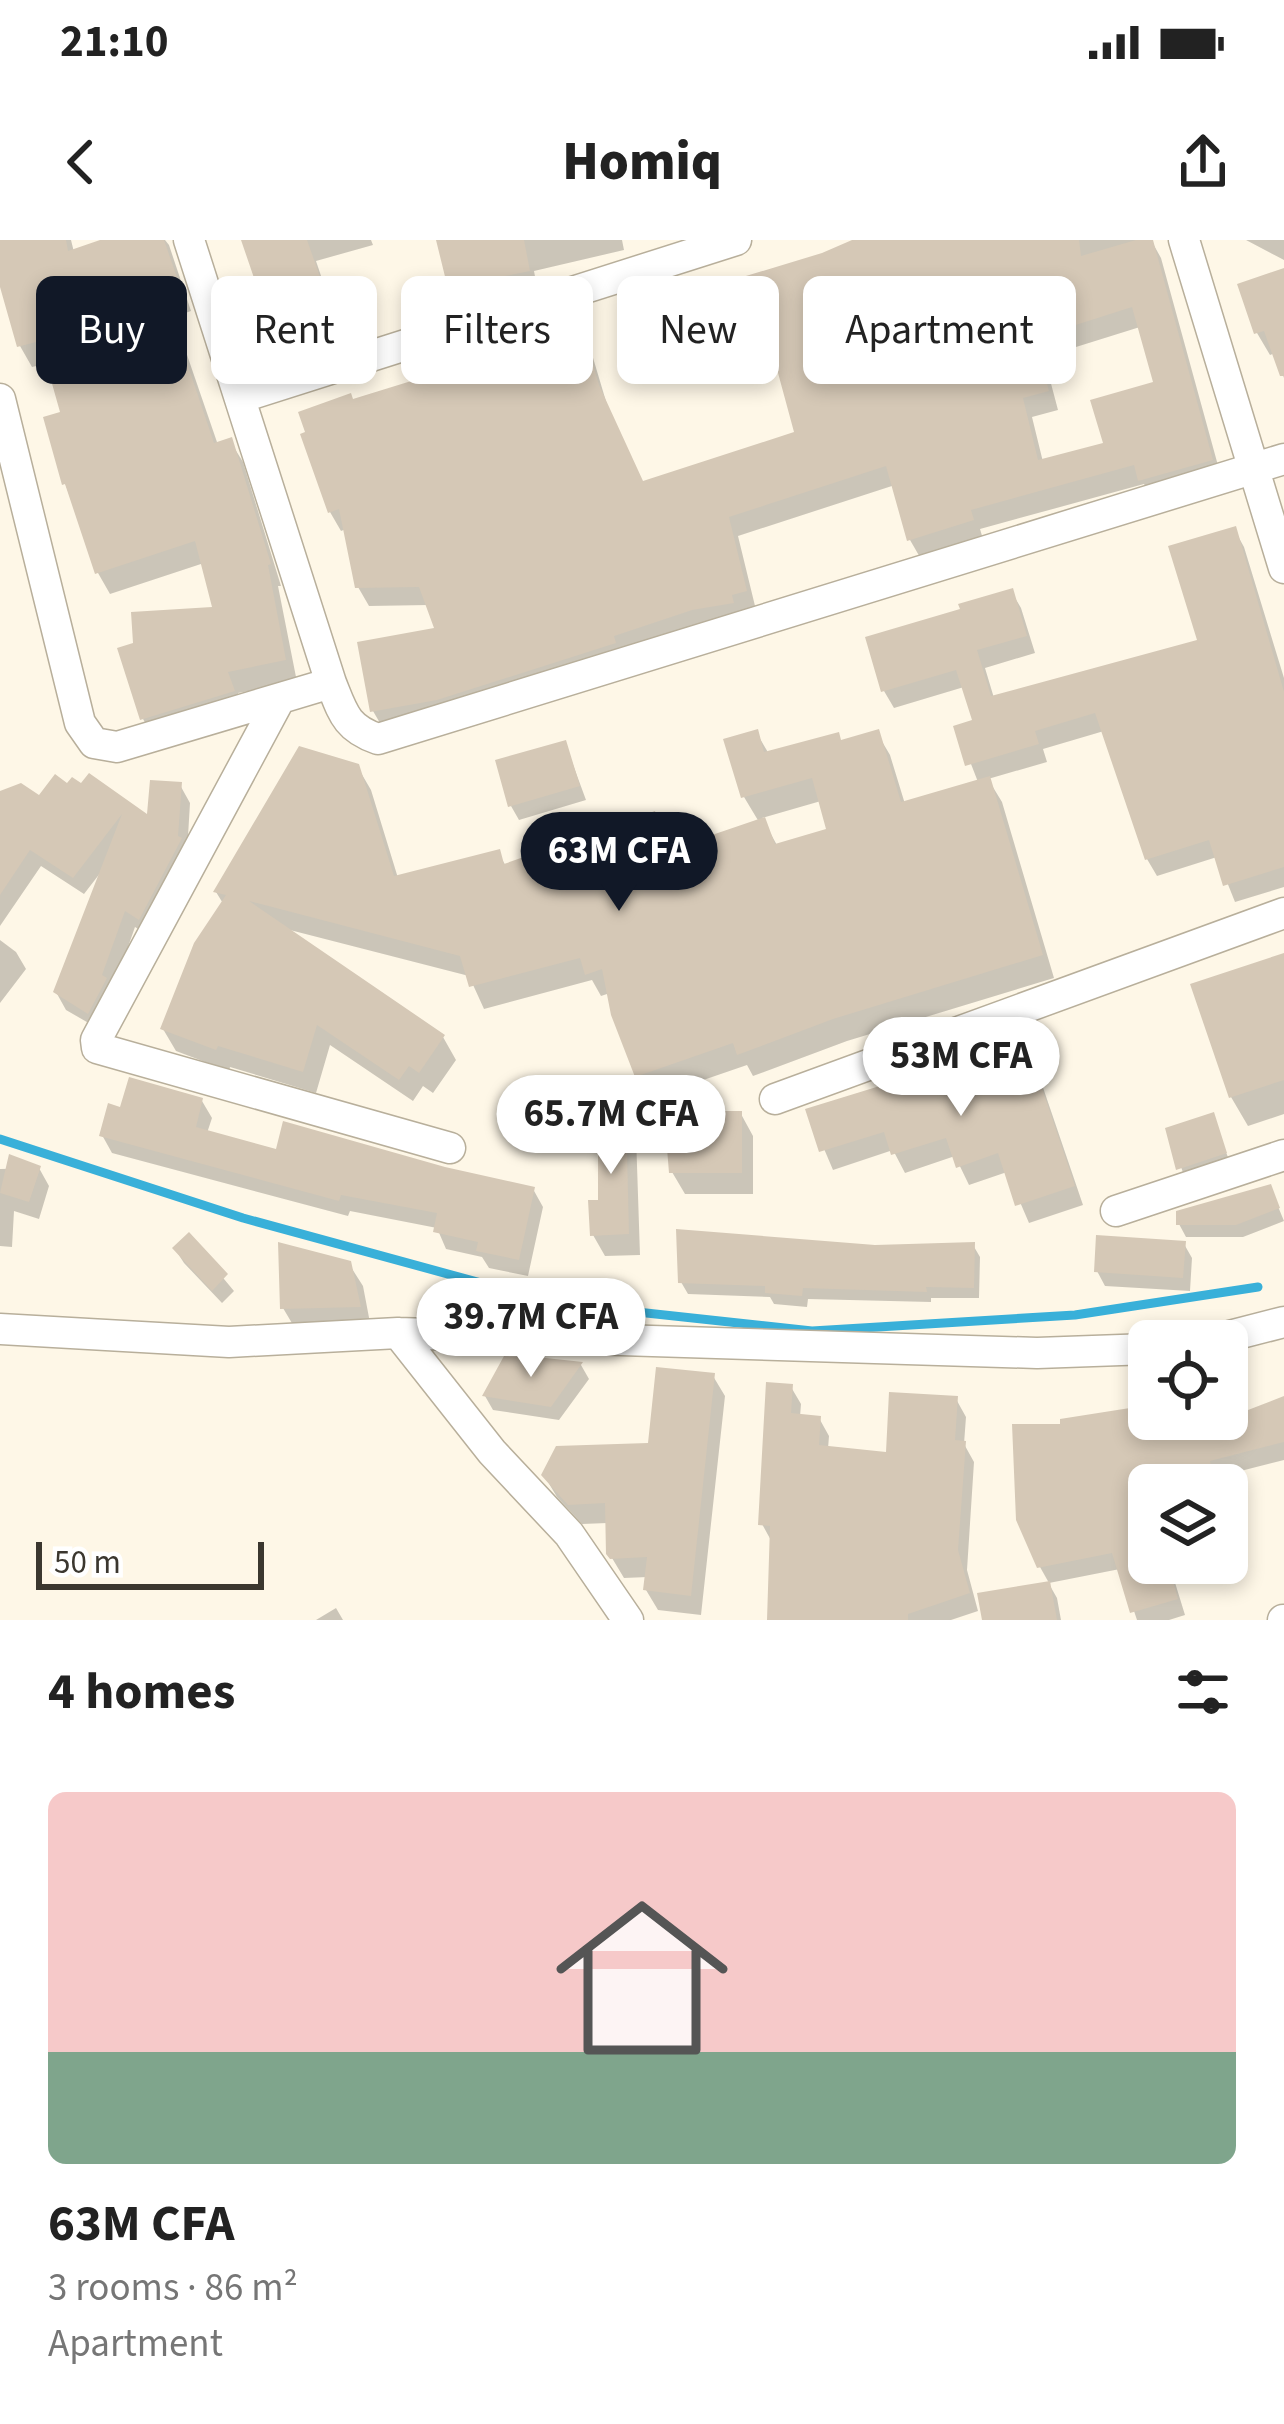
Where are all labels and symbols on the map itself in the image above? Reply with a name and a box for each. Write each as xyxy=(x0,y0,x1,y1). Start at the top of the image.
pin: 63M CFA xyxy=(508,812,730,914)
pin: 53M CFA xyxy=(850,1017,1072,1119)
pin: 65.7M CFA xyxy=(474,1075,748,1177)
pin: 39.7M CFA xyxy=(394,1278,668,1380)
scale bar xyxy=(36,1536,264,1589)

